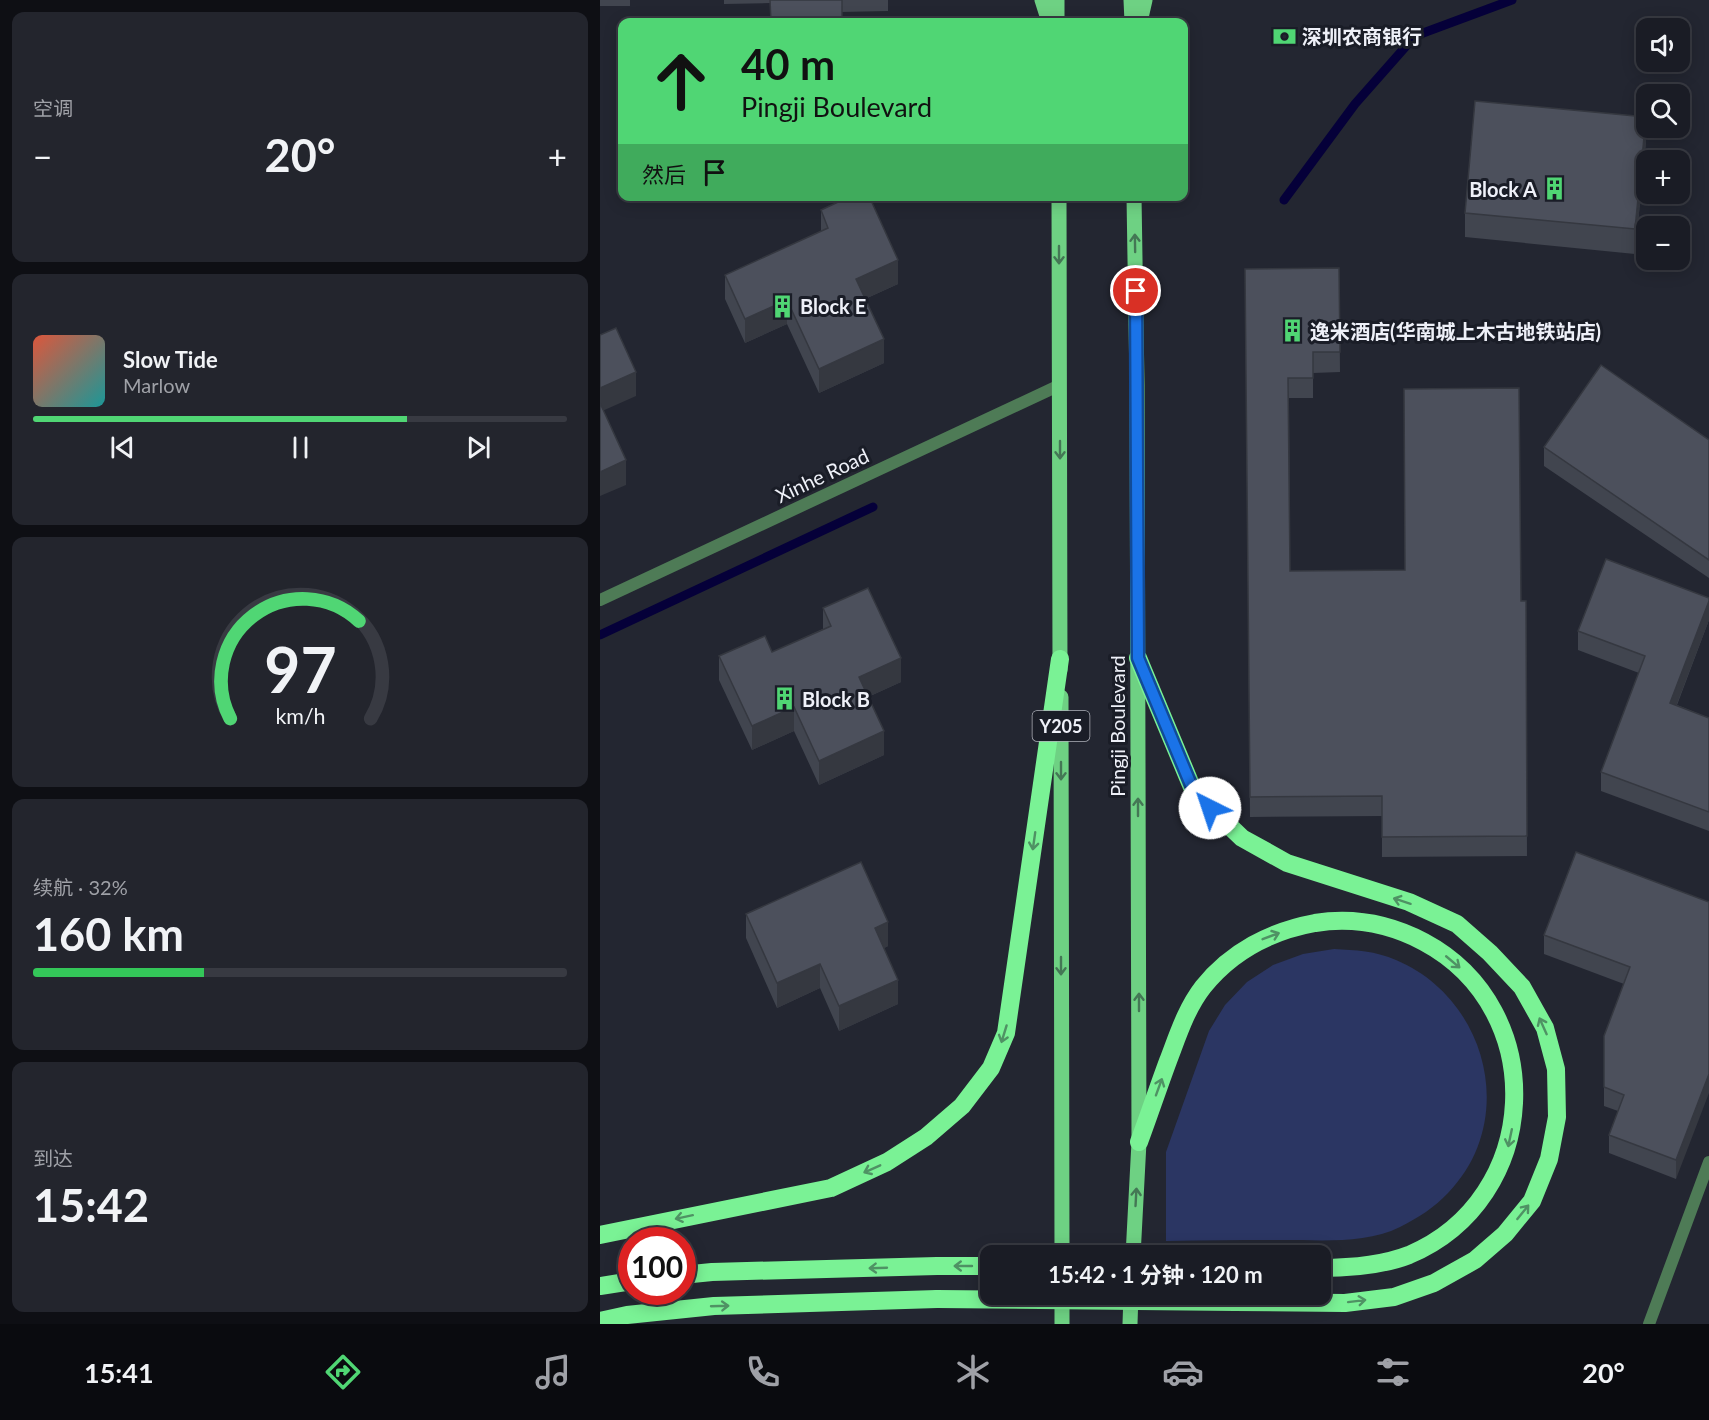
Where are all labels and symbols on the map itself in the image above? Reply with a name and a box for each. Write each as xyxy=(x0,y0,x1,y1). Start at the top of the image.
bank icon: 深圳农商银行 xyxy=(1271,23,1297,49)
place label: 深圳农商银行 xyxy=(1302,24,1422,48)
building icon: Block A xyxy=(1542,176,1568,202)
place label: Block A xyxy=(1469,177,1537,201)
one-way arrow xyxy=(1129,233,1141,253)
one-way arrow xyxy=(1053,244,1065,264)
pin xyxy=(1110,265,1161,316)
building icon: Block E xyxy=(769,293,795,319)
place label: Block E xyxy=(800,294,866,318)
building icon: 逸米酒店(华南城上木古地铁站店) xyxy=(1279,318,1305,344)
place label: 逸米酒店(华南城上木古地铁站店) xyxy=(1310,319,1601,343)
one-way arrow xyxy=(1054,439,1066,459)
street label: Xinhe Road xyxy=(772,443,872,507)
street label: Pingji Boulevard xyxy=(1105,655,1129,797)
building icon: Block B xyxy=(771,686,797,712)
place label: Block B xyxy=(802,687,870,711)
road number: Y205 xyxy=(1032,711,1090,741)
one-way arrow xyxy=(1055,760,1067,780)
position arrow xyxy=(1178,776,1242,840)
one-way arrow xyxy=(1132,798,1144,818)
one-way arrow xyxy=(1028,831,1039,851)
one-way arrow xyxy=(1393,894,1412,905)
one-way arrow xyxy=(1261,930,1279,941)
one-way arrow xyxy=(1055,955,1067,975)
one-way arrow xyxy=(1445,955,1460,969)
one-way arrow xyxy=(1133,993,1145,1013)
one-way arrow xyxy=(1537,1018,1548,1036)
one-way arrow xyxy=(998,1024,1009,1043)
one-way arrow xyxy=(1154,1078,1165,1096)
one-way arrow xyxy=(1503,1128,1515,1147)
one-way arrow xyxy=(863,1164,882,1175)
one-way arrow xyxy=(1131,1188,1142,1208)
one-way arrow xyxy=(1516,1204,1529,1220)
one-way arrow xyxy=(675,1212,694,1223)
speed limit sign: 100 xyxy=(618,1227,696,1305)
one-way arrow xyxy=(954,1260,974,1272)
one-way arrow xyxy=(869,1262,889,1273)
one-way arrow xyxy=(1346,1296,1366,1307)
one-way arrow xyxy=(710,1300,730,1311)

